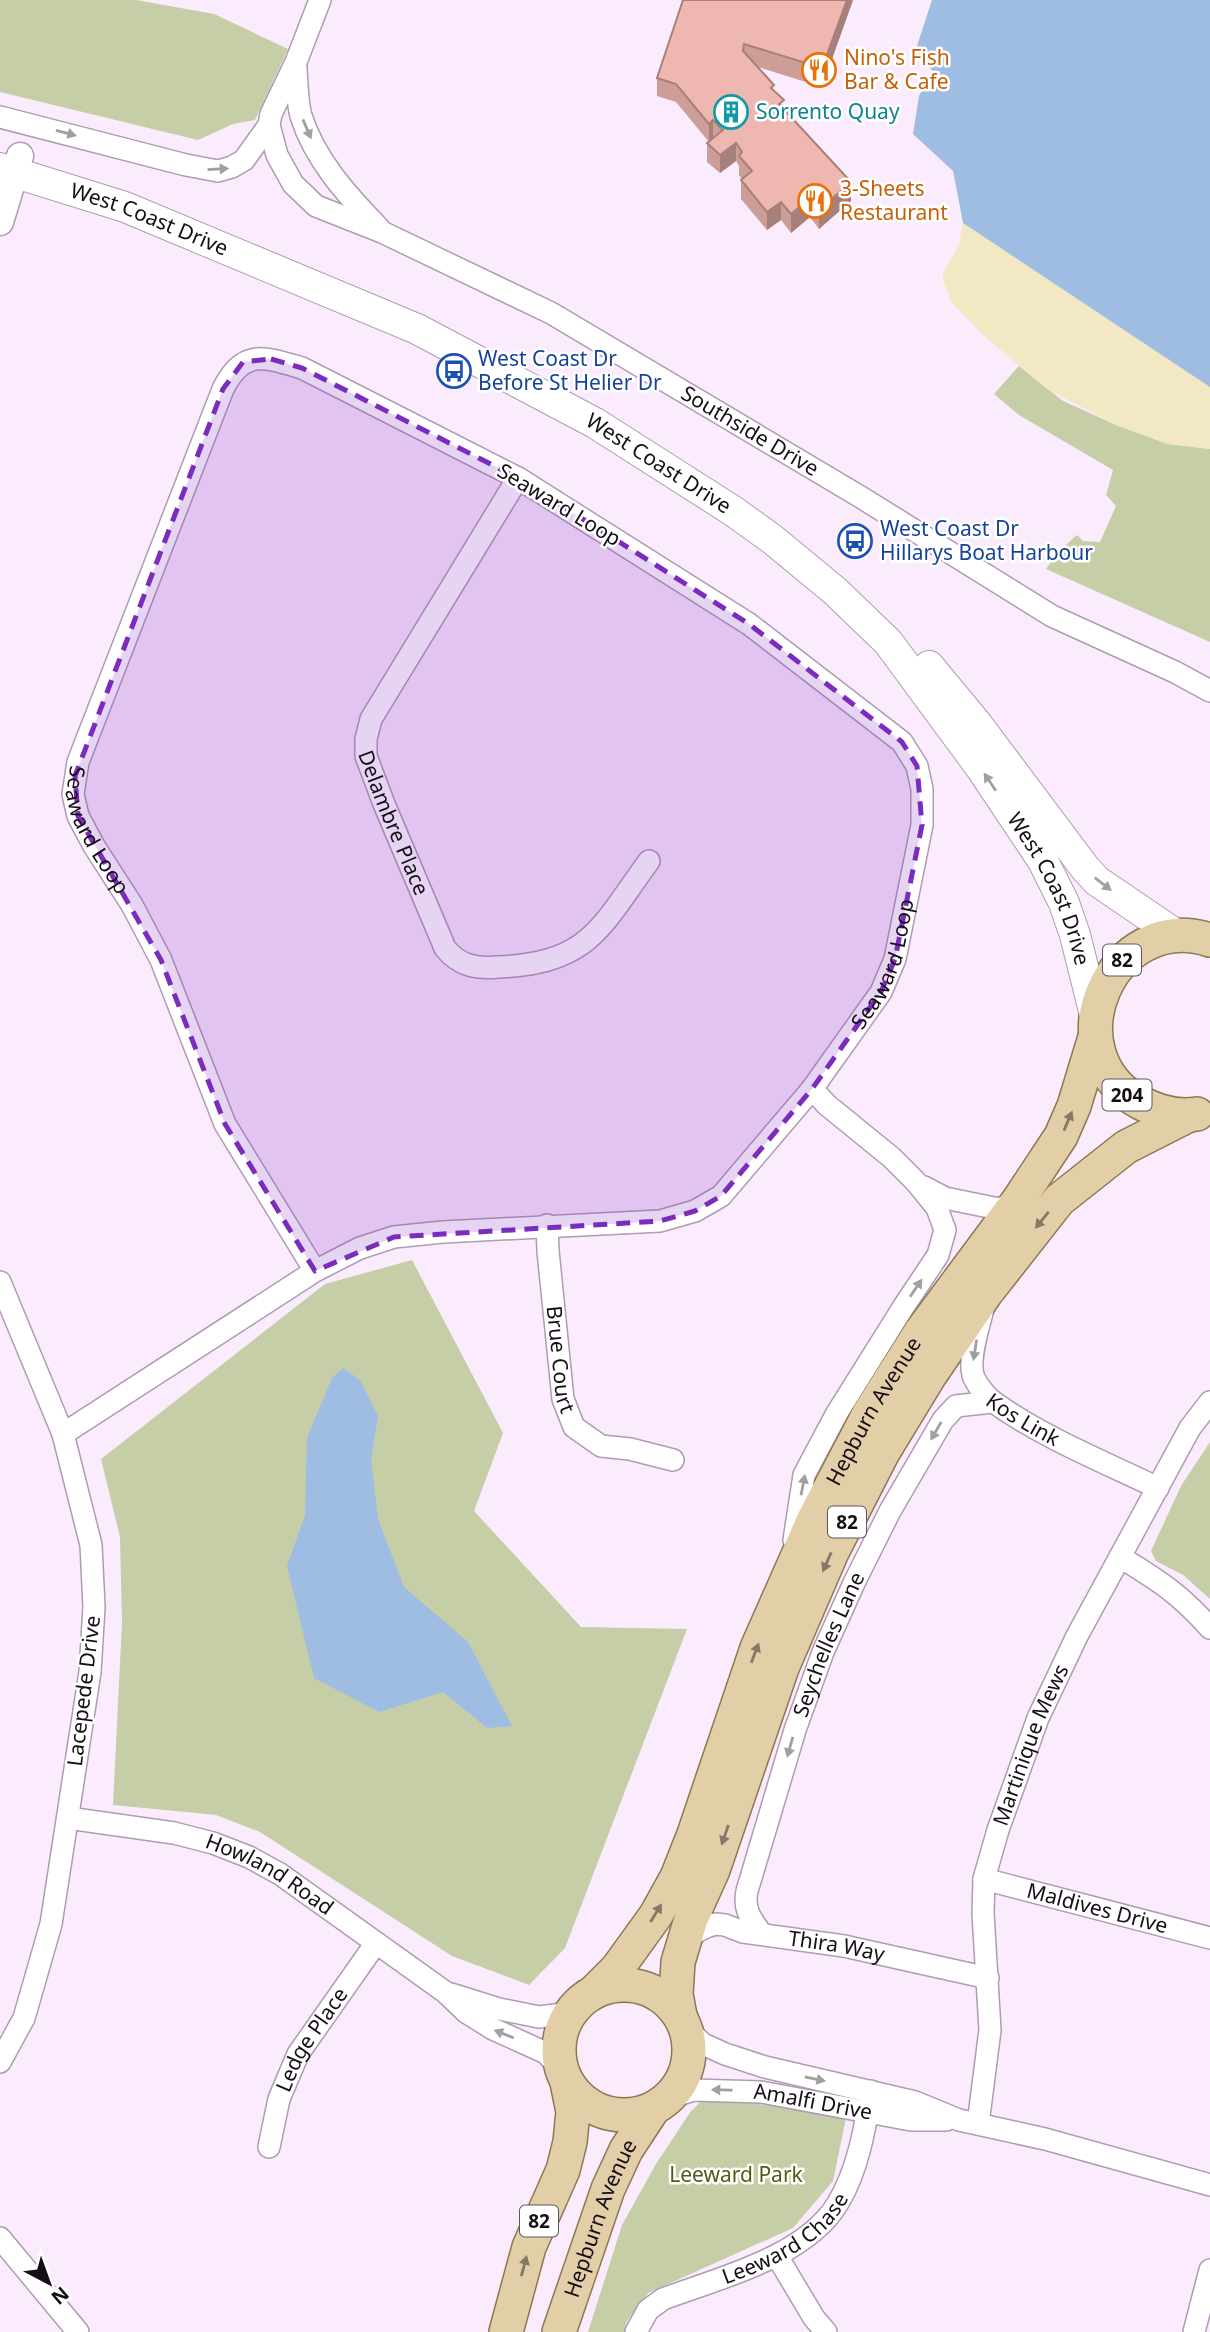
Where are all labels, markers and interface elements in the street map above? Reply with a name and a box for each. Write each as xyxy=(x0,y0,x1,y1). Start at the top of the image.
place label: Nino's Fish Bar & Cafe xyxy=(844,43,950,95)
restaurant icon: Nino's Fish Bar & Cafe xyxy=(800,51,838,89)
building icon: Sorrento Quay xyxy=(712,93,750,131)
place label: Sorrento Quay xyxy=(756,97,900,125)
one-way arrow xyxy=(301,119,313,139)
one-way arrow xyxy=(55,128,77,139)
one-way arrow xyxy=(207,163,229,174)
place label: 3-Sheets Restaurant xyxy=(840,174,948,226)
street label: West Coast Drive xyxy=(67,176,233,262)
restaurant icon: 3-Sheets Restaurant xyxy=(796,182,834,220)
place label: West Coast Dr Before St Helier Dr xyxy=(478,344,662,396)
bus stop icon: West Coast Dr Before St Helier Dr xyxy=(435,352,473,390)
street label: Southside Drive xyxy=(676,379,824,482)
street label: West Coast Drive xyxy=(581,406,737,519)
street label: Seaward Loop xyxy=(493,456,626,552)
place label: West Coast Dr Hillarys Boat Harbour xyxy=(880,514,1093,566)
bus stop icon: West Coast Dr Hillarys Boat Harbour xyxy=(836,522,874,560)
street label: Delambre Place xyxy=(352,746,436,899)
street label: Seaward Loop xyxy=(59,764,136,899)
one-way arrow xyxy=(984,772,997,792)
street label: West Coast Drive xyxy=(1001,807,1097,968)
one-way arrow xyxy=(1094,877,1112,891)
street label: Seaward Loop xyxy=(844,896,920,1034)
road number: 82 xyxy=(1103,944,1141,976)
road number: 204 xyxy=(1102,1079,1152,1110)
one-way arrow xyxy=(1062,1111,1073,1132)
one-way arrow xyxy=(1035,1211,1050,1229)
one-way arrow xyxy=(909,1279,922,1298)
street label: Brue Court xyxy=(541,1304,582,1417)
street label: Hepburn Avenue xyxy=(819,1331,927,1490)
one-way arrow xyxy=(969,1339,980,1361)
street label: Kos Link xyxy=(981,1386,1066,1452)
one-way arrow xyxy=(930,1421,943,1440)
one-way arrow xyxy=(798,1474,809,1496)
road number: 82 xyxy=(828,1506,866,1538)
one-way arrow xyxy=(821,1552,833,1572)
street label: Seychelles Lane xyxy=(786,1567,870,1721)
street label: Lacepede Drive xyxy=(60,1614,106,1768)
one-way arrow xyxy=(750,1642,761,1663)
street label: Martinique Mews xyxy=(986,1659,1075,1829)
one-way arrow xyxy=(784,1737,794,1758)
one-way arrow xyxy=(719,1825,730,1846)
street label: Howland Road xyxy=(202,1826,339,1921)
street label: Maldives Drive xyxy=(1024,1876,1171,1939)
one-way arrow xyxy=(650,1903,663,1923)
street label: Thira Way xyxy=(787,1923,888,1968)
street label: Ledge Place xyxy=(269,1981,354,2096)
one-way arrow xyxy=(493,2028,514,2039)
one-way arrow xyxy=(804,2073,826,2084)
street label: Amalfi Drive xyxy=(753,2077,875,2126)
one-way arrow xyxy=(710,2084,732,2096)
street label: Hepburn Avenue xyxy=(557,2133,643,2301)
park label: Leeward Park xyxy=(669,2160,804,2188)
street label: Leeward Chase xyxy=(718,2187,854,2290)
road number: 82 xyxy=(520,2206,558,2236)
north arrow xyxy=(14,2248,84,2318)
one-way arrow xyxy=(519,2255,530,2277)
text: N xyxy=(46,2281,75,2311)

